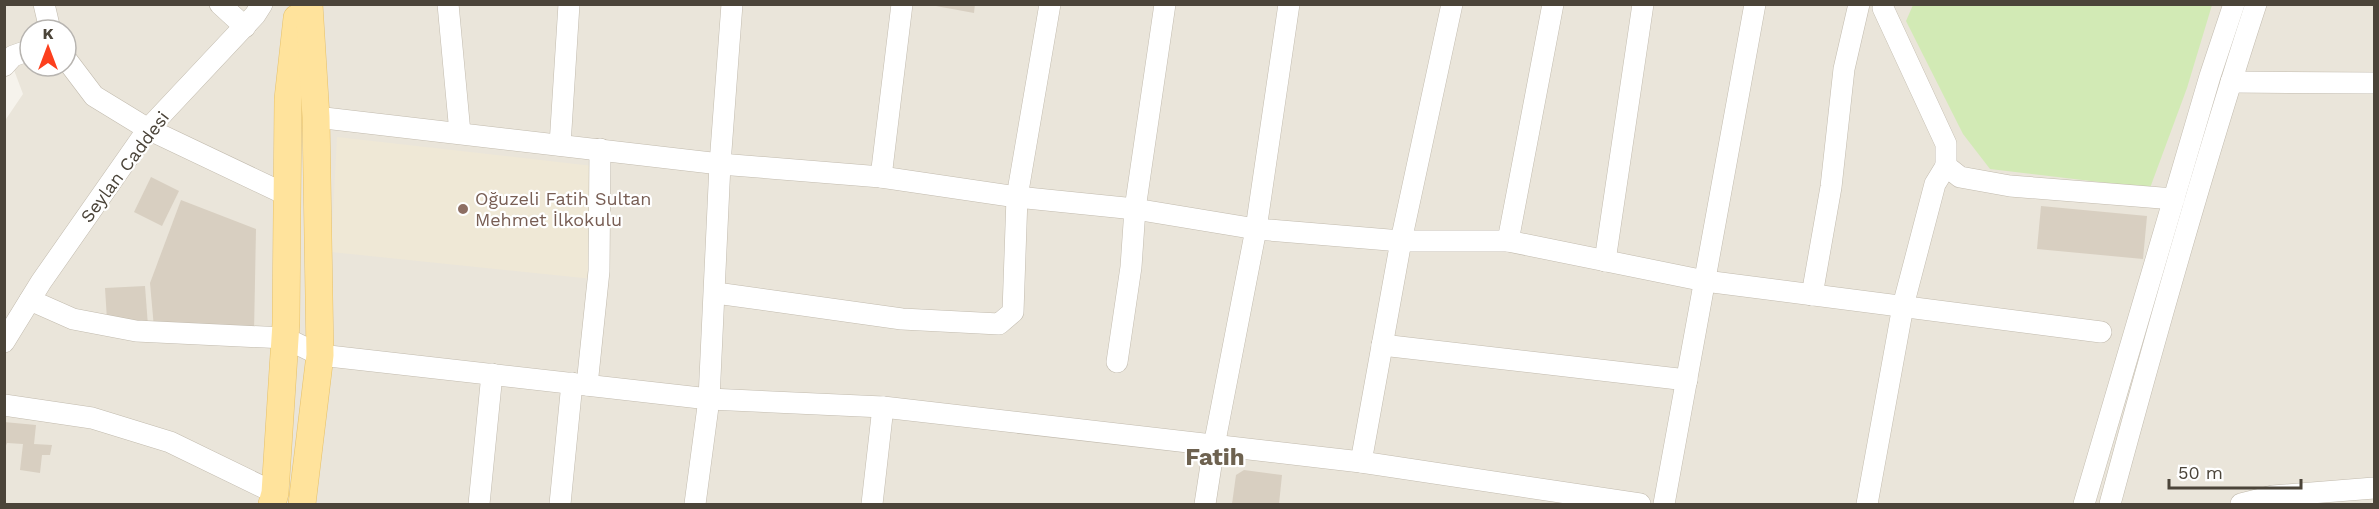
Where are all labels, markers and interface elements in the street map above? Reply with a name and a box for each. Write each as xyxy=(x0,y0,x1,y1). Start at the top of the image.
north arrow xyxy=(18,18,78,78)
text: K xyxy=(42,24,54,43)
street label: Seylan Caddesi xyxy=(76,107,173,226)
place label: Oğuzeli Fatih Sultan Mehmet İlkokulu xyxy=(475,188,652,230)
marker: Oğuzeli Fatih Sultan Mehmet İlkokulu xyxy=(456,202,470,216)
district label: Fatih xyxy=(1185,443,1245,471)
scale bar xyxy=(2169,452,2301,490)
text: 50 m xyxy=(2178,462,2223,483)

